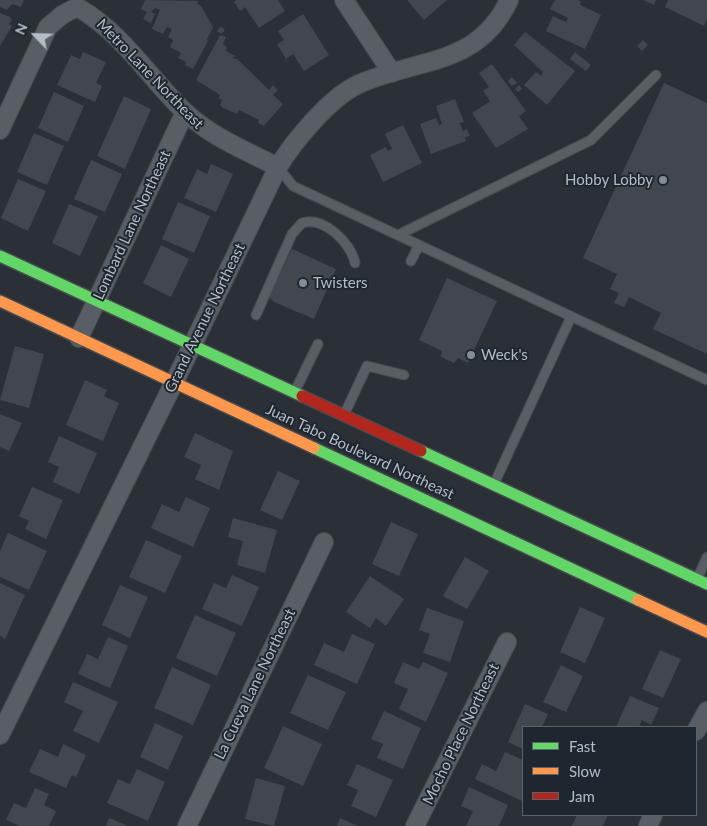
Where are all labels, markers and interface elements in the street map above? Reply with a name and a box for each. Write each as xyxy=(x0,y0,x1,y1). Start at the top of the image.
north arrow xyxy=(10,10,60,60)
street label: Metro Lane Northeast xyxy=(93,15,207,133)
text: N xyxy=(11,20,31,37)
street label: Lombard Lane Northeast xyxy=(89,147,175,303)
place label: Hobby Lobby xyxy=(565,171,653,189)
marker: Hobby Lobby xyxy=(657,174,669,186)
street label: Grand Avenue Northeast xyxy=(161,240,249,396)
place label: Twisters xyxy=(313,274,368,292)
marker: Twisters xyxy=(297,277,309,289)
place label: Weck's xyxy=(481,346,528,364)
marker: Weck's xyxy=(465,349,477,361)
street label: Juan Tabo Boulevard Northeast xyxy=(263,400,457,504)
street label: La Cueva Lane Northeast xyxy=(211,606,299,762)
street label: Mocho Place Northeast xyxy=(419,660,503,808)
legend xyxy=(522,726,697,816)
text: Fast xyxy=(569,737,596,755)
text: Slow xyxy=(569,762,601,780)
text: Jam xyxy=(569,787,595,805)

